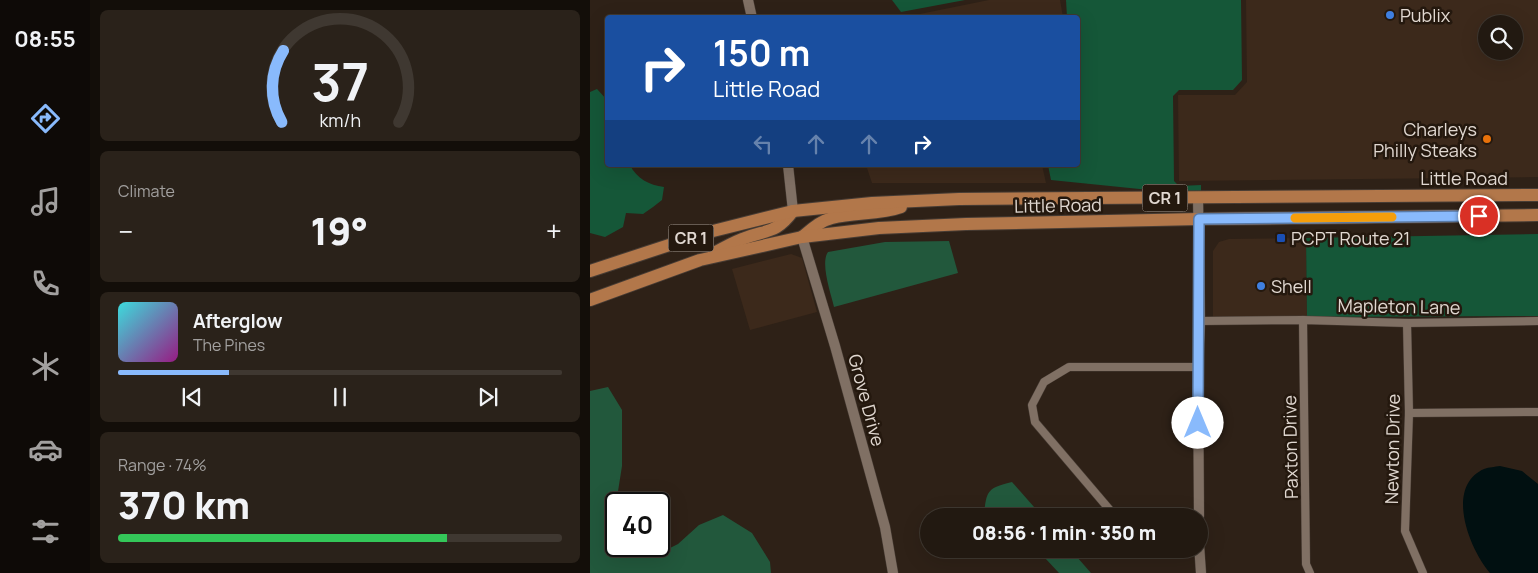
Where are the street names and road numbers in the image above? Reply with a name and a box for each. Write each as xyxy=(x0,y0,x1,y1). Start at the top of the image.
street label: Little Road xyxy=(1420,166,1508,190)
road number: CR 1 xyxy=(1142,184,1188,212)
street label: Little Road xyxy=(1014,192,1102,218)
road number: CR 1 xyxy=(668,224,714,252)
street label: Mapleton Lane xyxy=(1337,293,1461,319)
street label: Grove Drive xyxy=(843,351,891,449)
street label: Newton Drive xyxy=(1379,394,1405,504)
street label: Paxton Drive xyxy=(1277,395,1303,499)

